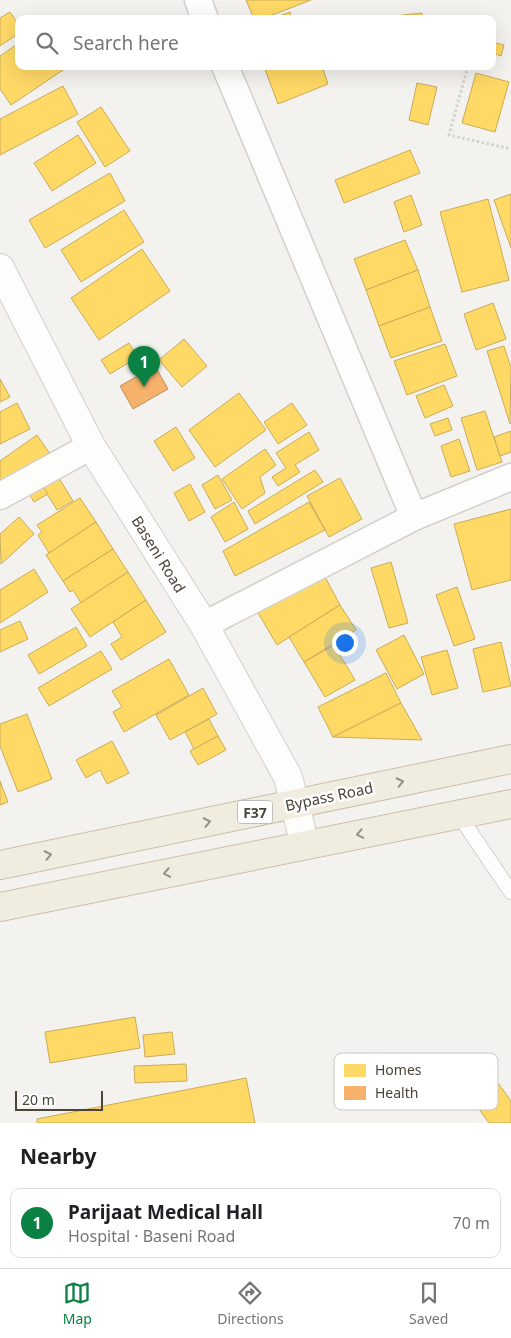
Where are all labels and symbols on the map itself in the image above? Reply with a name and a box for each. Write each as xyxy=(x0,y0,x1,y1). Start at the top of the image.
pin: 1 xyxy=(128,346,160,387)
street label: Baseni Road xyxy=(127,512,191,596)
your location xyxy=(332,630,358,656)
street label: Bypass Road xyxy=(283,777,375,815)
one-way arrow xyxy=(396,777,405,787)
road number: F37 xyxy=(238,800,272,824)
one-way arrow xyxy=(202,817,211,827)
one-way arrow xyxy=(356,828,365,839)
one-way arrow xyxy=(43,850,52,860)
one-way arrow xyxy=(162,867,171,878)
legend xyxy=(334,1053,498,1110)
text: Homes xyxy=(375,1060,422,1079)
text: Health xyxy=(375,1083,418,1102)
scale bar xyxy=(15,1088,102,1111)

